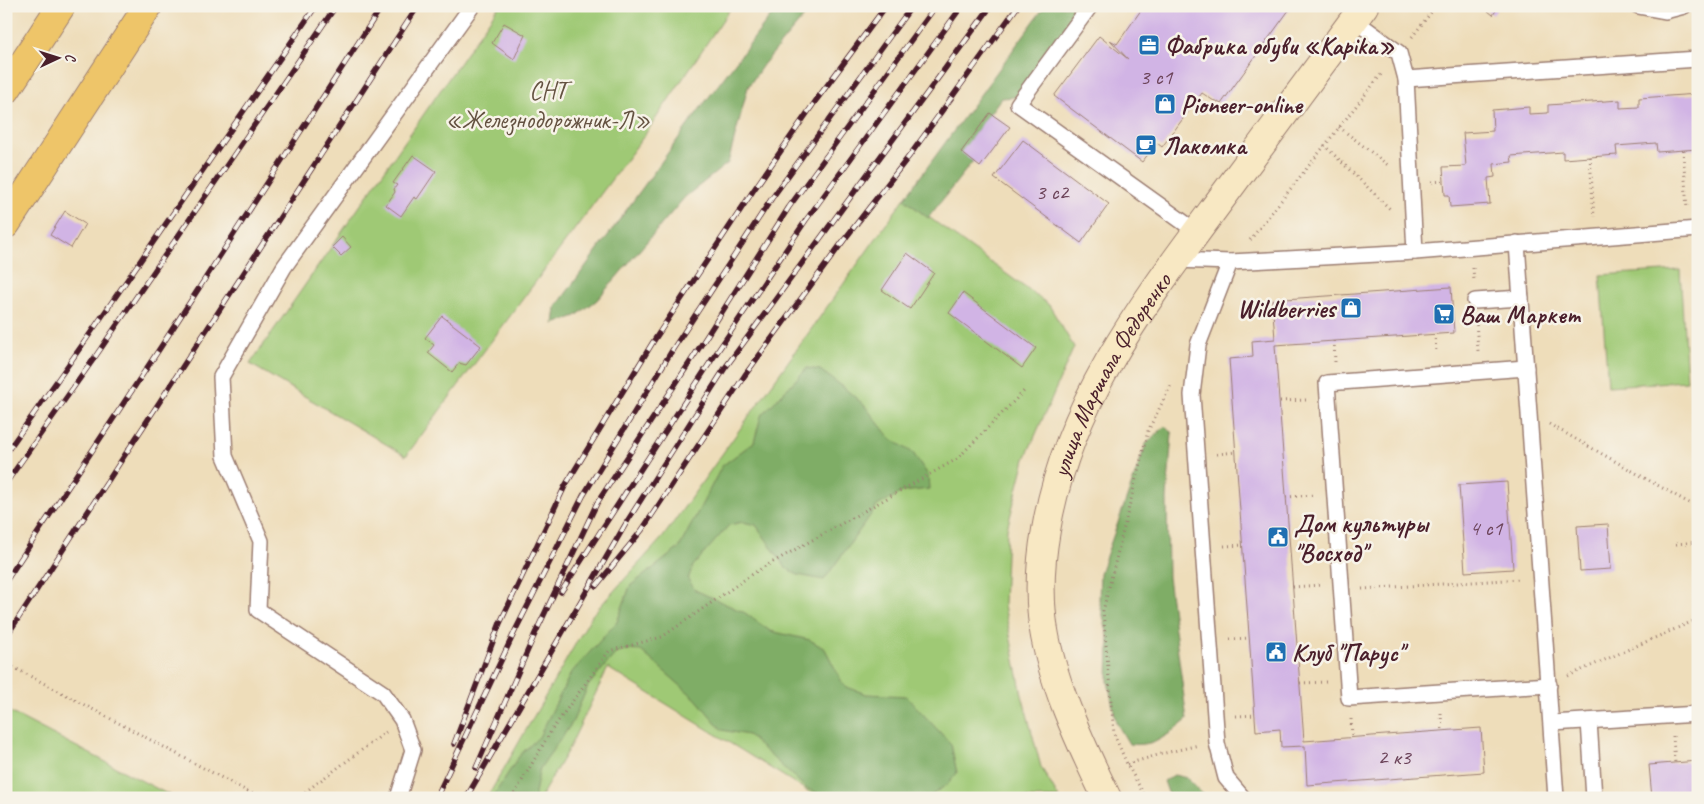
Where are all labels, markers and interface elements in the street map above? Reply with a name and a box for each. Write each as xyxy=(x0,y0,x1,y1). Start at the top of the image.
place label: Фабрика обуви «Kapika» xyxy=(1165,30,1395,62)
north arrow xyxy=(32,32,82,82)
office icon: Фабрика обуви «Kapika» xyxy=(1137,33,1161,57)
text: С xyxy=(62,53,79,63)
house number: 3 с1 xyxy=(1140,63,1174,91)
park label: СНТ «Железнодорожник-Л» xyxy=(445,75,651,136)
place label: Pioneer-online xyxy=(1181,89,1304,121)
shop icon: Pioneer-online xyxy=(1153,92,1177,116)
place label: Лакомка xyxy=(1162,130,1248,162)
cafe icon: Лакомка xyxy=(1134,133,1158,157)
house number: 3 с2 xyxy=(1036,178,1071,206)
street label: улица Маршала Федоренко xyxy=(1044,266,1179,483)
place label: Wildberries xyxy=(1237,293,1337,325)
shop icon: Wildberries xyxy=(1339,296,1363,320)
place label: Ваш Маркет xyxy=(1460,299,1582,331)
supermarket icon: Ваш Маркет xyxy=(1432,302,1456,326)
place label: Дом культуры "Восход" xyxy=(1294,508,1430,569)
house number: 4 с1 xyxy=(1470,514,1504,542)
public building icon: Дом культуры "Восход" xyxy=(1266,525,1290,549)
place label: Клуб "Парус" xyxy=(1292,637,1409,669)
public building icon: Клуб "Парус" xyxy=(1264,640,1288,664)
house number: 2 к3 xyxy=(1377,743,1413,771)

